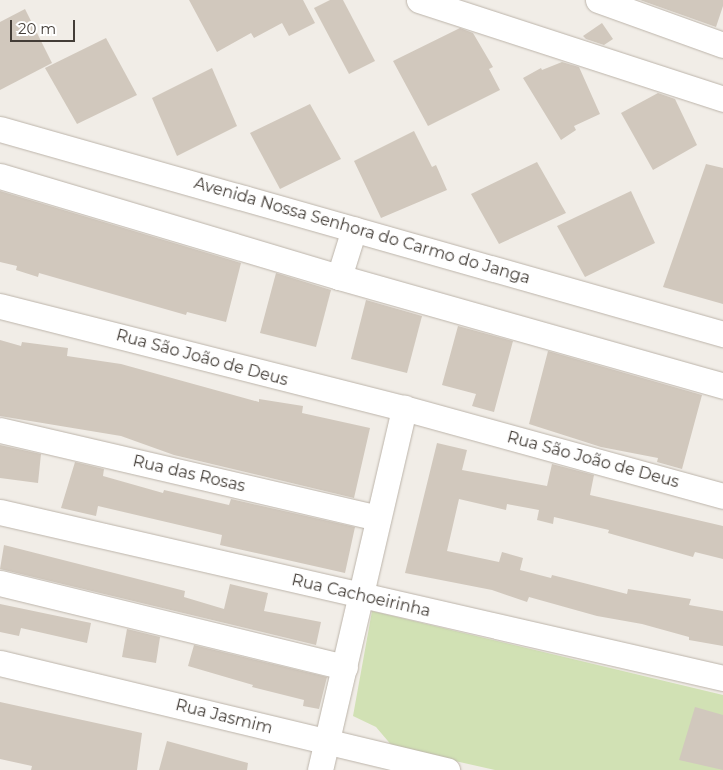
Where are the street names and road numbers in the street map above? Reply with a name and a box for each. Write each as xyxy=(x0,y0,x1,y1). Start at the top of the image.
street label: Avenida Nossa Senhora do Carmo do Janga xyxy=(192,174,532,288)
street label: Rua São João de Deus xyxy=(114,326,290,390)
street label: Rua São João de Deus xyxy=(505,428,681,492)
street label: Rua das Rosas xyxy=(131,452,247,496)
street label: Rua Cachoeirinha xyxy=(290,571,432,621)
street label: Rua Jasmim xyxy=(173,696,275,738)

